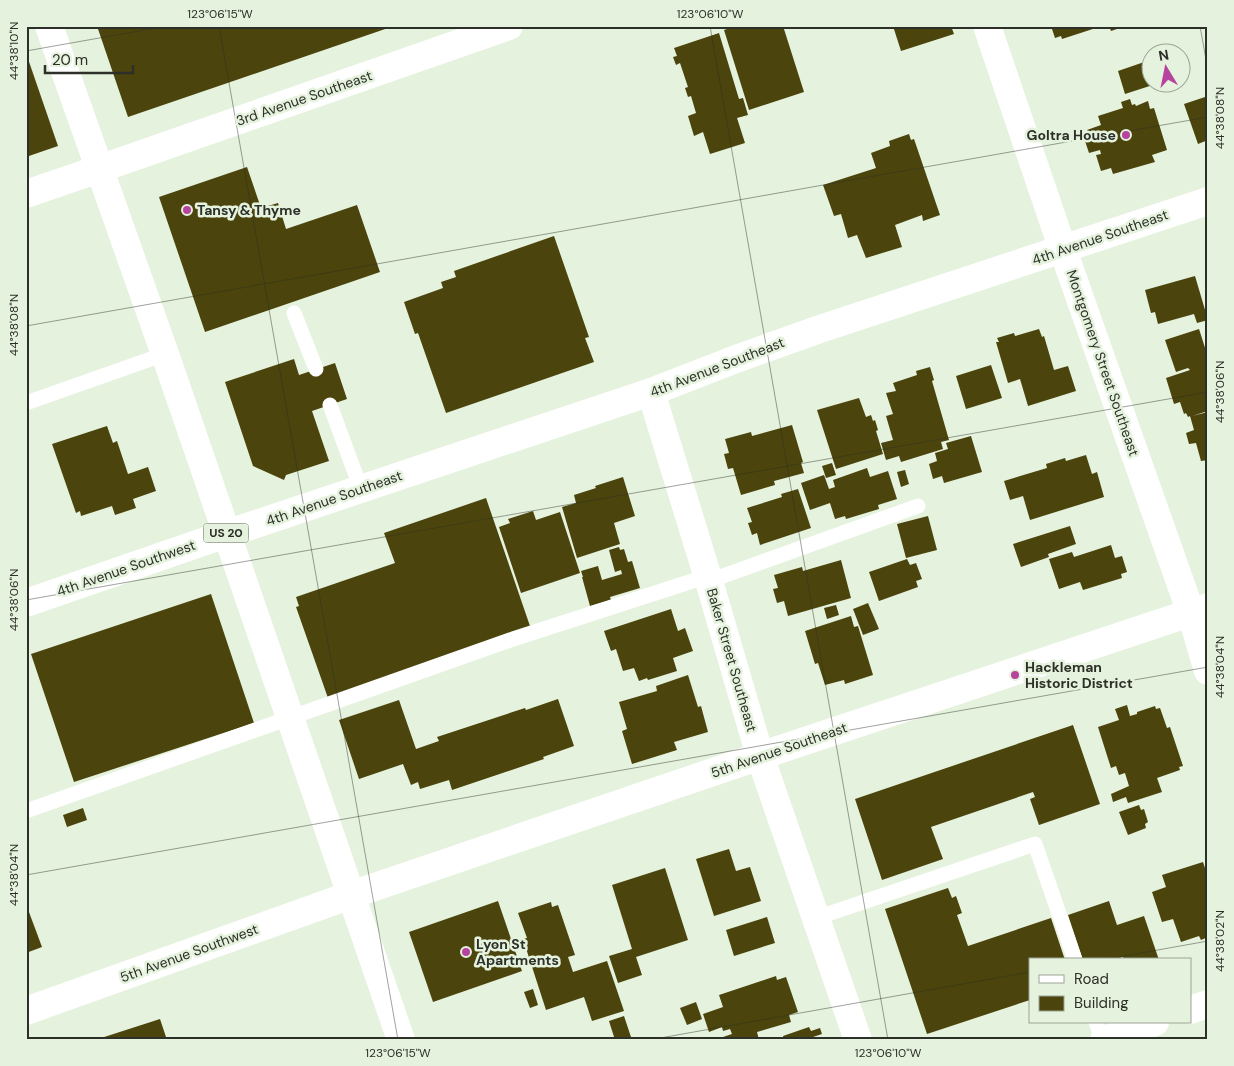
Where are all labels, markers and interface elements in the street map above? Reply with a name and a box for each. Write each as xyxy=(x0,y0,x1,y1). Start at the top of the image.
text: 123°06'15"W xyxy=(187,6,253,22)
text: 123°06'10"W xyxy=(677,6,744,22)
text: 44°38'10"N xyxy=(6,22,22,80)
scale bar xyxy=(45,42,132,74)
north arrow xyxy=(1142,42,1192,92)
text: N xyxy=(1157,45,1170,65)
text: 20 m xyxy=(52,50,88,70)
street label: 3rd Avenue Southeast xyxy=(234,66,374,130)
text: 44°38'08"N xyxy=(1212,87,1228,149)
place label: Goltra House xyxy=(1027,126,1116,144)
marker: Goltra House xyxy=(1120,129,1132,141)
place label: Tansy & Thyme xyxy=(197,201,301,219)
marker: Tansy & Thyme xyxy=(181,204,193,216)
street label: 4th Avenue Southeast xyxy=(1030,205,1170,269)
street label: Montgomery Street Southeast xyxy=(1063,268,1143,458)
text: 44°38'08"N xyxy=(6,294,22,356)
street label: 4th Avenue Southeast xyxy=(647,333,787,401)
text: 44°38'06"N xyxy=(1212,361,1228,423)
street label: 4th Avenue Southeast xyxy=(264,466,404,530)
road number: US 20 xyxy=(204,524,248,542)
street label: 4th Avenue Southwest xyxy=(54,536,198,600)
text: 44°38'06"N xyxy=(6,569,22,631)
street label: Baker Street Southeast xyxy=(703,586,761,734)
text: 44°38'04"N xyxy=(1212,636,1228,698)
place label: Hackleman Historic District xyxy=(1025,658,1133,692)
marker: Hackleman Historic District xyxy=(1009,669,1021,681)
street label: 5th Avenue Southeast xyxy=(709,718,849,782)
text: 44°38'04"N xyxy=(6,844,22,906)
text: 44°38'02"N xyxy=(1212,910,1228,972)
street label: 5th Avenue Southwest xyxy=(117,920,261,986)
place label: Lyon St Apartments xyxy=(476,935,559,969)
marker: Lyon St Apartments xyxy=(460,946,472,958)
legend xyxy=(1029,958,1192,1024)
text: Road xyxy=(1074,969,1109,989)
text: Building xyxy=(1074,993,1129,1013)
text: 123°06'15"W xyxy=(365,1045,431,1061)
text: 123°06'10"W xyxy=(855,1045,922,1061)

